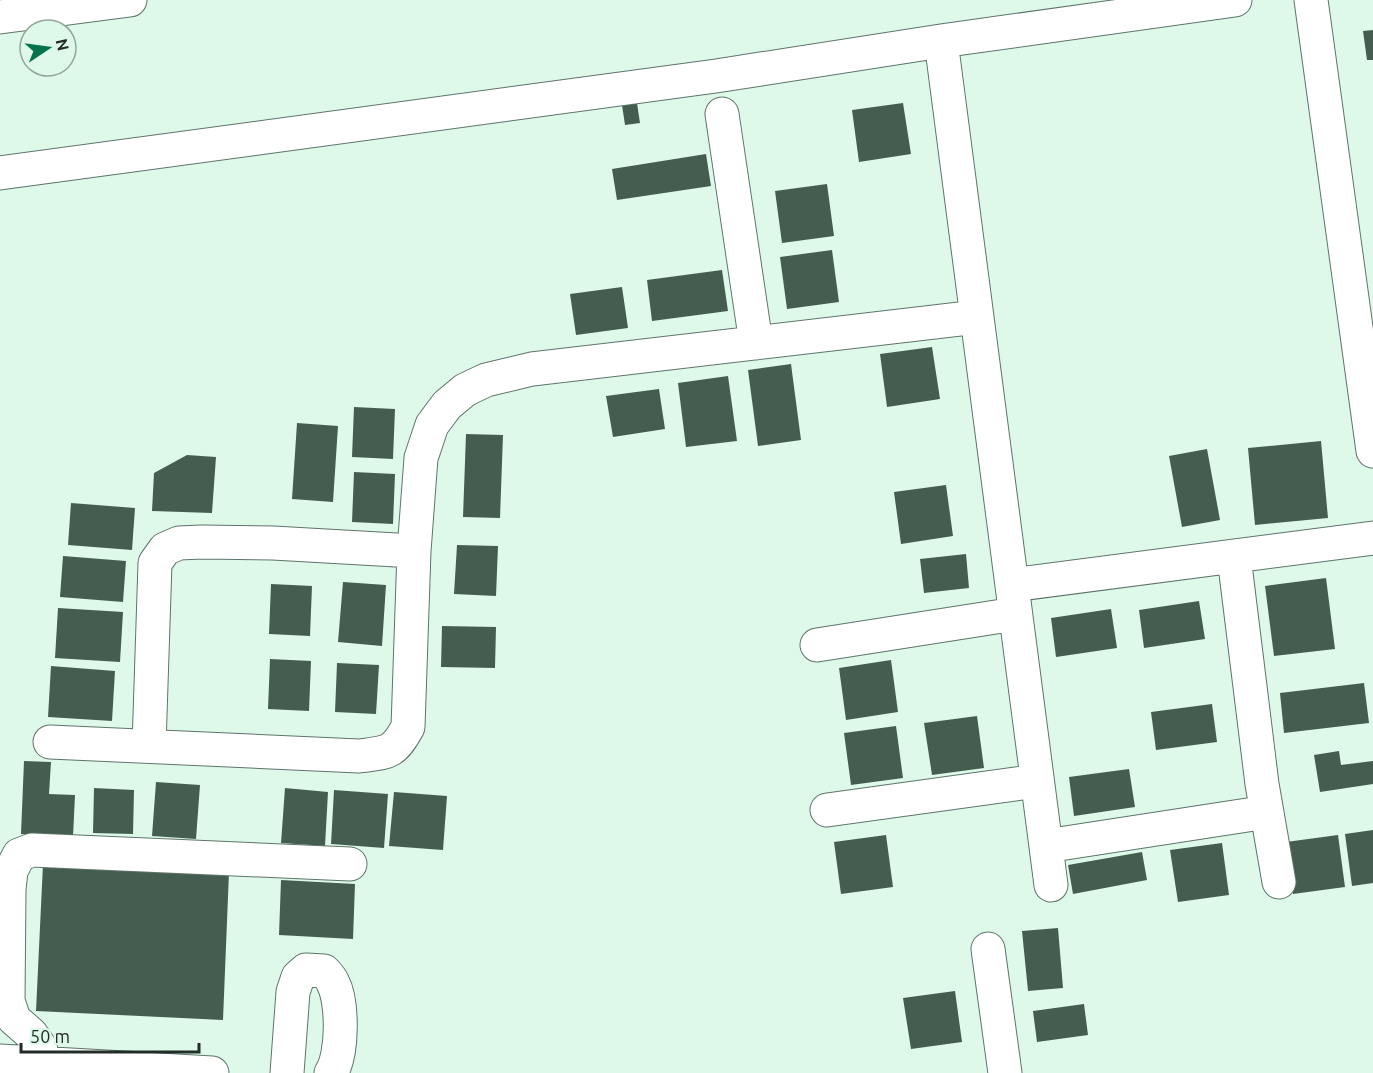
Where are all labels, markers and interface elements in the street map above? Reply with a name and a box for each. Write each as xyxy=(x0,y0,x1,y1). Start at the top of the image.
north arrow xyxy=(18,18,78,78)
text: N xyxy=(53,37,73,52)
scale bar xyxy=(21,1016,200,1054)
text: 50 m xyxy=(30,1026,70,1046)

